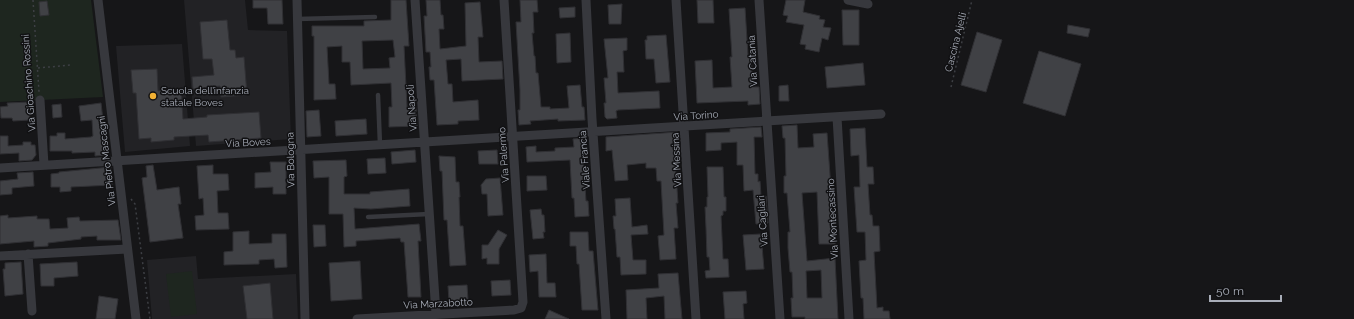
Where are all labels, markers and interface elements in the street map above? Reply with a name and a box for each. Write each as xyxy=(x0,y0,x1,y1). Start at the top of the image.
street label: Cascina Ajelli xyxy=(943,11,968,73)
street label: Via Gioachino Rossini xyxy=(20,34,37,132)
street label: Via Catania xyxy=(746,35,759,87)
street label: Via Napoli xyxy=(404,84,419,132)
place label: Scuola dell’infanzia statale Boves xyxy=(161,85,249,108)
marker: Scuola dell’infanzia statale Boves xyxy=(148,91,158,101)
street label: Via Torino xyxy=(673,108,719,123)
street label: Via Pietro Mascagni xyxy=(96,115,117,207)
street label: Via Palermo xyxy=(496,127,511,183)
street label: Viale Francia xyxy=(577,130,592,190)
street label: Via Bologna xyxy=(285,132,296,188)
street label: Via Messina xyxy=(670,132,683,188)
street label: Via Boves xyxy=(225,136,271,149)
street label: Via Montecassino xyxy=(825,178,840,260)
street label: Via Cagliari xyxy=(755,195,770,247)
scale bar xyxy=(1210,277,1281,303)
text: 50 m xyxy=(1216,284,1244,298)
street label: Via Marzabotto xyxy=(403,296,473,311)

